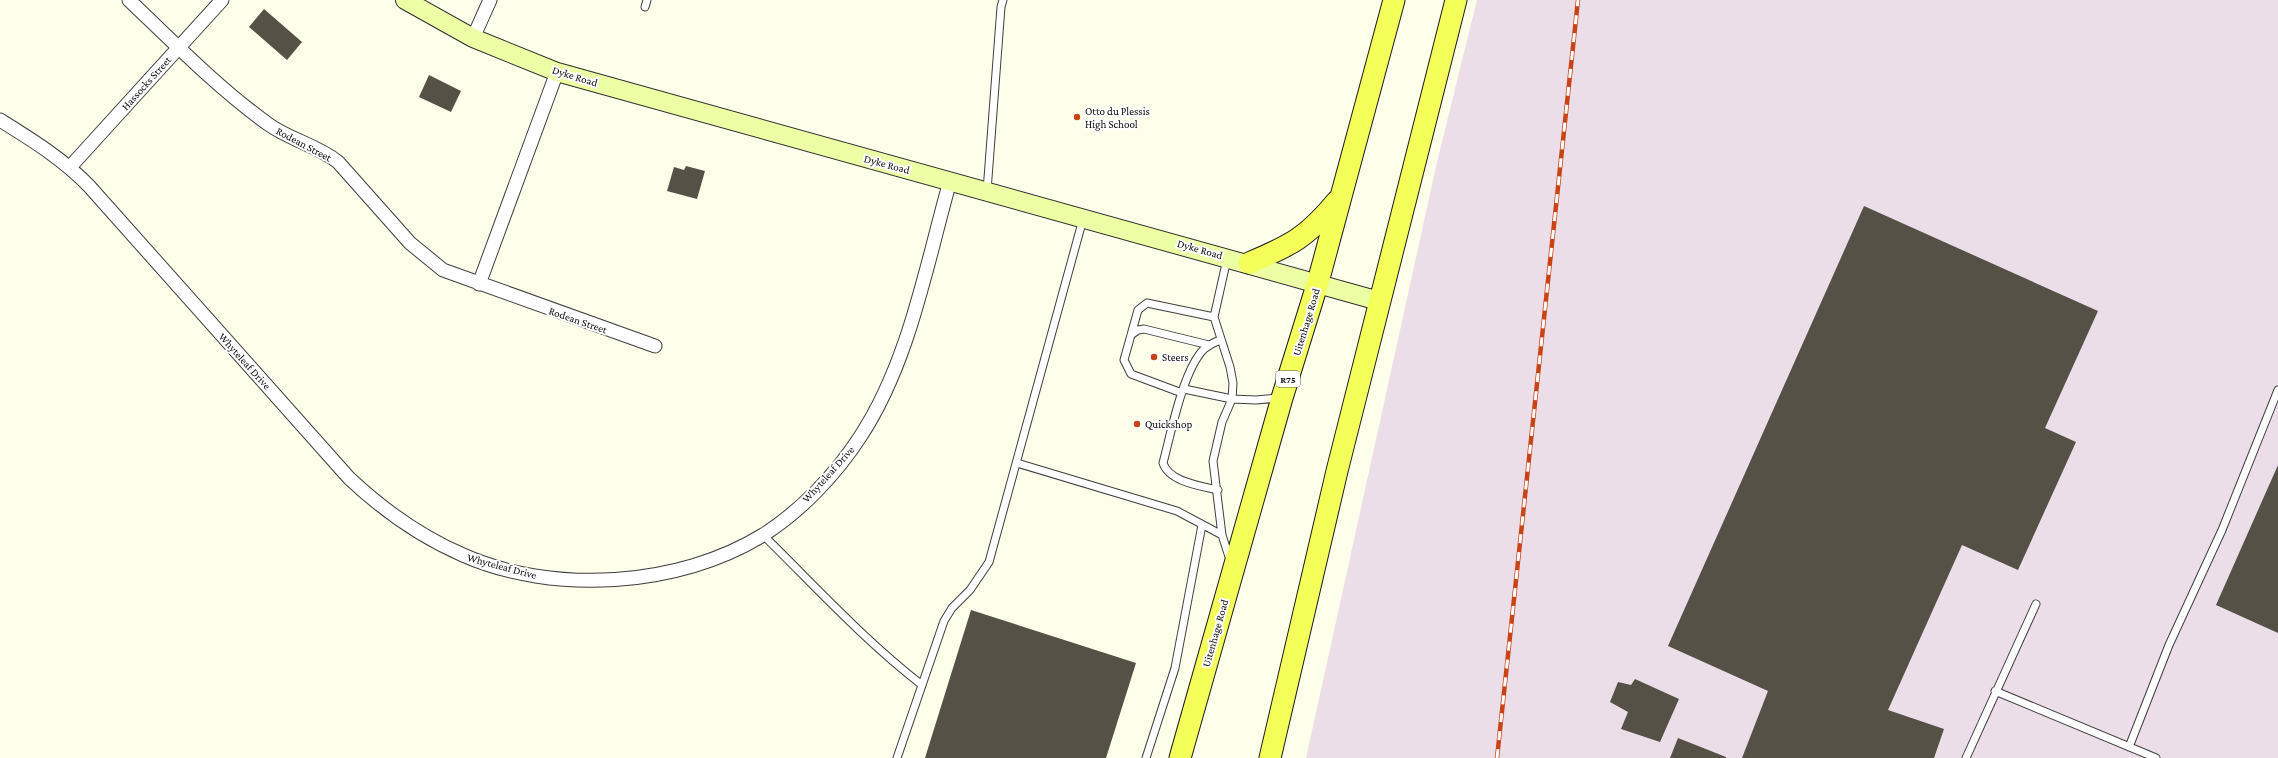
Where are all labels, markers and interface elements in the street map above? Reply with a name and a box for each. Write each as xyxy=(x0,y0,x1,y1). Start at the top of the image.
street label: Hassocks Street xyxy=(119,53,174,112)
street label: Dyke Road xyxy=(551,63,599,90)
place label: Otto du Plessis High School xyxy=(1085,105,1150,131)
marker: Otto du Plessis High School xyxy=(1072,112,1082,122)
street label: Rodean Street xyxy=(274,124,334,164)
street label: Dyke Road xyxy=(863,152,911,177)
street label: Dyke Road xyxy=(1176,237,1224,262)
street label: Uitenhage Road xyxy=(1290,287,1323,357)
street label: Rodean Street xyxy=(547,304,609,336)
street label: Whyteleaf Drive xyxy=(216,330,274,392)
place label: Steers xyxy=(1162,351,1189,363)
marker: Steers xyxy=(1149,352,1159,362)
road number: R75 xyxy=(1276,371,1300,387)
place label: Quickshop xyxy=(1145,418,1192,431)
marker: Quickshop xyxy=(1132,419,1142,429)
street label: Whyteleaf Drive xyxy=(800,443,857,505)
street label: Whyteleaf Drive xyxy=(466,551,538,582)
street label: Uitenhage Road xyxy=(1200,598,1231,668)

